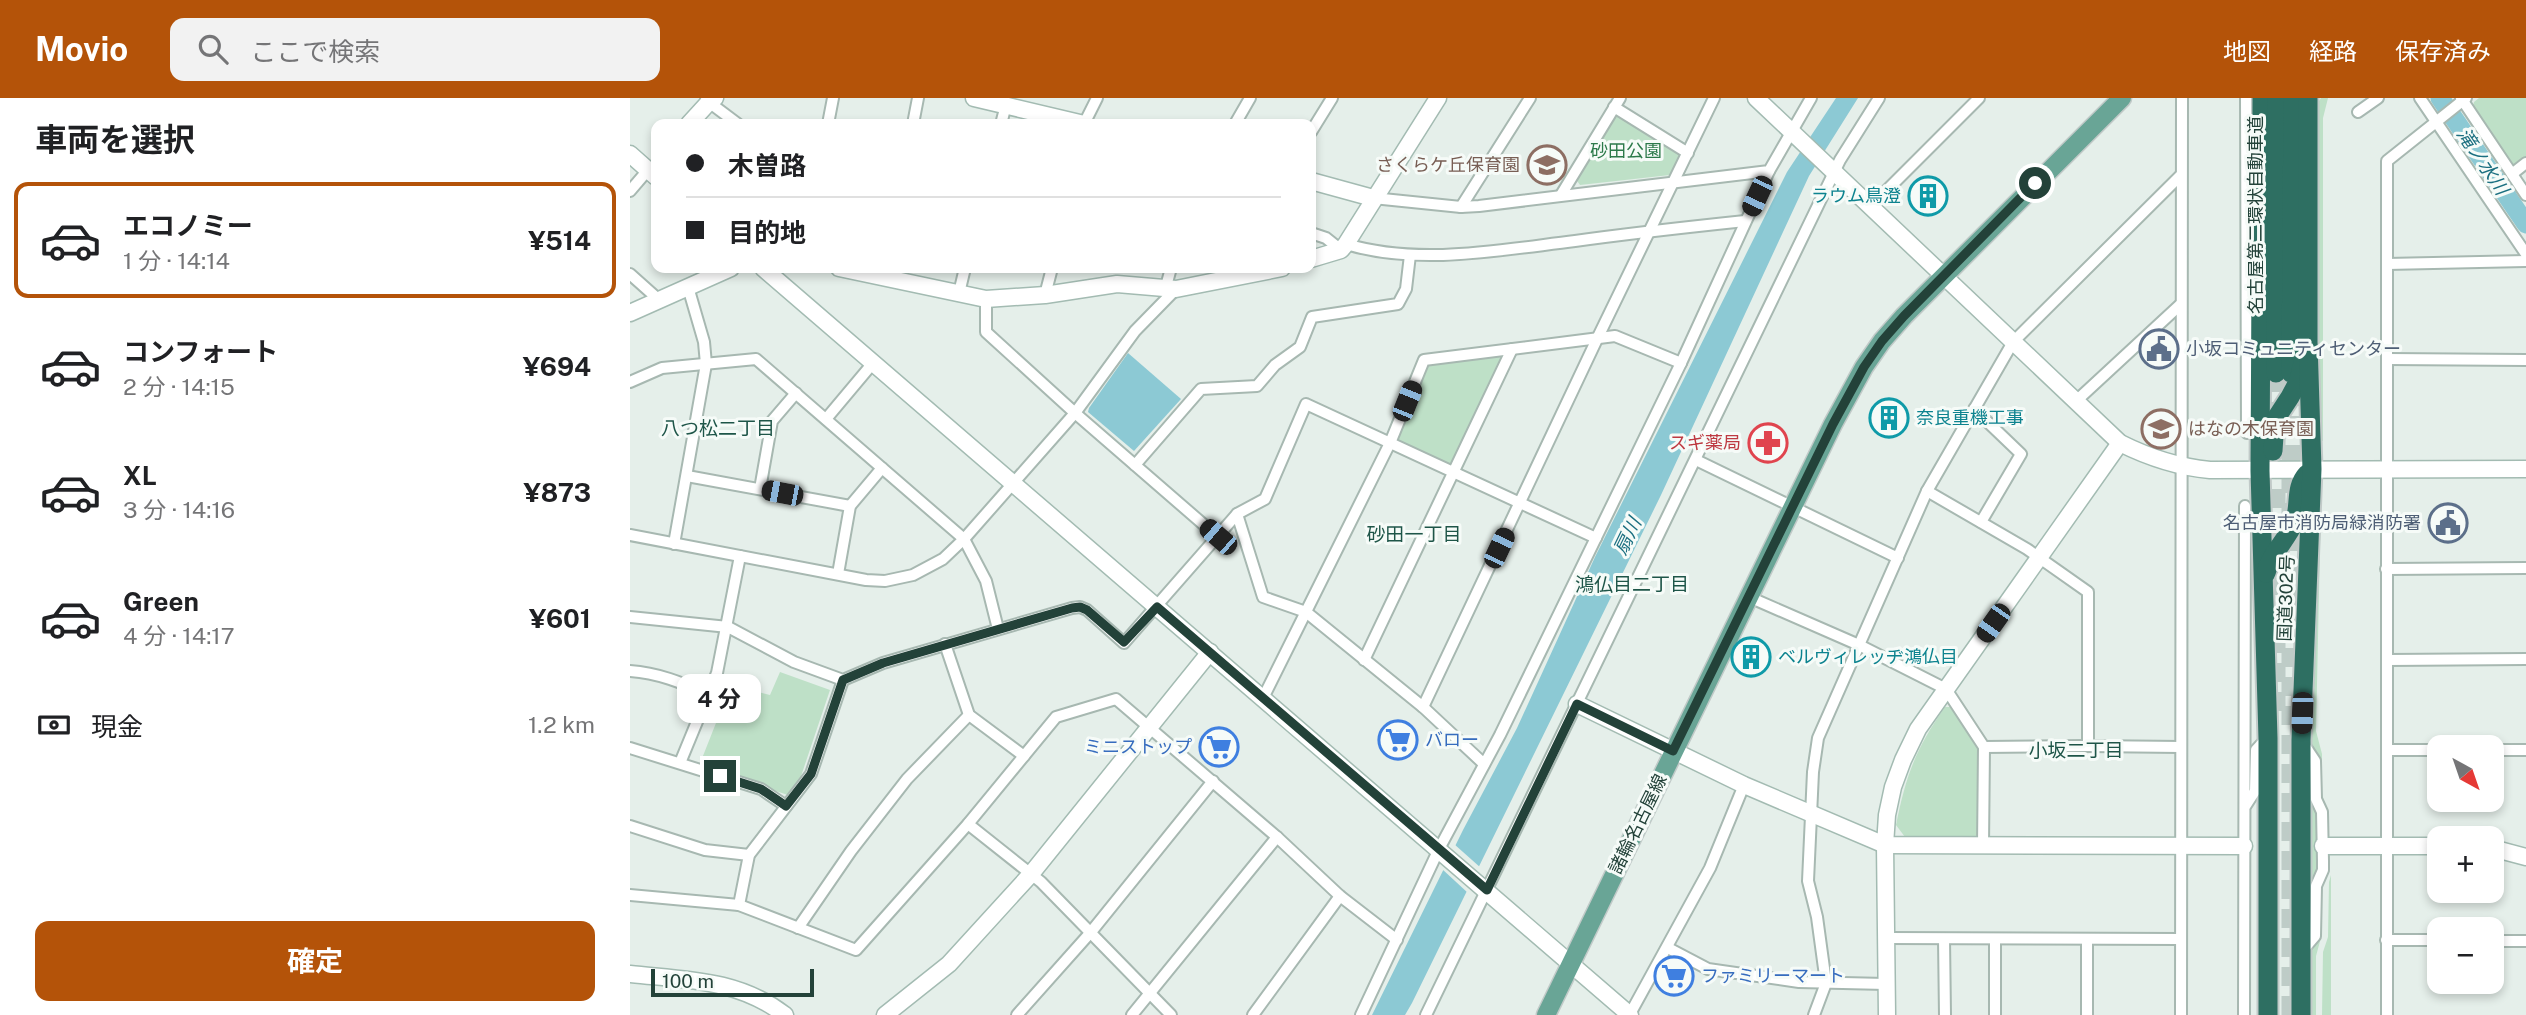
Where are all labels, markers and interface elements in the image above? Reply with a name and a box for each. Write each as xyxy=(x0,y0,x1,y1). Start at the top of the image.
search box xyxy=(170,18,660,81)
text: Movio xyxy=(35,30,128,68)
icon: search xyxy=(194,30,232,68)
text: ここで検索 xyxy=(250,36,380,67)
text: 地図 xyxy=(2223,37,2271,65)
text: 経路 xyxy=(2309,37,2357,65)
text: 保存済み xyxy=(2395,37,2491,65)
street label: 名古屋第二環状自動車道 xyxy=(2245,116,2266,314)
text: 車両を選択 xyxy=(35,121,195,158)
water label: 滝ノ水川 xyxy=(2453,123,2514,200)
park label: 砂田公園 xyxy=(1590,140,1662,161)
school or university icon: さくらケ丘保育園 xyxy=(1526,144,1568,186)
text: 木曽路 xyxy=(728,150,806,181)
place label: さくらケ丘保育園 xyxy=(1376,154,1520,175)
route start xyxy=(2019,167,2051,199)
car xyxy=(1739,173,1776,219)
building icon: ラウム鳥澄 xyxy=(1907,175,1949,217)
place label: ラウム鳥澄 xyxy=(1811,185,1901,206)
icon: car xyxy=(39,209,102,272)
text: エコノミー xyxy=(123,210,253,241)
text: 目的地 xyxy=(728,217,806,248)
text: ¥514 xyxy=(528,225,591,256)
text: 1 分 · 14:14 xyxy=(123,247,230,274)
public building icon: 小坂コミュニティセンター xyxy=(2138,328,2180,370)
icon: car xyxy=(39,335,102,398)
text: コンフォート xyxy=(123,336,278,367)
place label: 小坂コミュニティセンター xyxy=(2186,338,2401,359)
text: ¥694 xyxy=(523,351,591,382)
text: 2 分 · 14:15 xyxy=(123,373,235,400)
car xyxy=(1390,378,1425,424)
building icon: 奈良重機工事 xyxy=(1868,397,1910,439)
place label: 奈良重機工事 xyxy=(1916,407,2024,428)
school or university icon: はなの木保育園 xyxy=(2140,408,2182,450)
district label: 八つ松二丁目 xyxy=(661,417,775,439)
place label: はなの木保育園 xyxy=(2188,418,2314,439)
pharmacy icon: スギ薬局 xyxy=(1747,422,1789,464)
place label: スギ薬局 xyxy=(1669,432,1741,453)
text: XL xyxy=(123,460,157,491)
icon: car xyxy=(39,461,102,524)
text: ¥873 xyxy=(524,477,591,508)
car xyxy=(760,479,805,507)
text: 3 分 · 14:16 xyxy=(123,496,235,523)
public building icon: 名古屋市消防局緑消防署 xyxy=(2427,502,2469,544)
water label: 扇川 xyxy=(1609,512,1646,558)
place label: 名古屋市消防局緑消防署 xyxy=(2223,512,2421,533)
car xyxy=(1196,515,1241,559)
district label: 砂田一丁目 xyxy=(1366,523,1462,545)
car xyxy=(1481,525,1518,571)
street label: 国道302号 xyxy=(2273,554,2298,642)
district label: 鴻仏目二丁目 xyxy=(1575,573,1689,595)
text: Green xyxy=(123,586,199,617)
icon: car xyxy=(39,587,102,650)
car xyxy=(1973,600,2014,646)
text: ¥601 xyxy=(529,603,591,634)
text: 4 分 · 14:17 xyxy=(123,622,235,649)
building icon: ベルヴィレッヂ鴻仏目 xyxy=(1730,636,1772,678)
place label: ベルヴィレッヂ鴻仏目 xyxy=(1778,646,1958,667)
callout: 4 分 xyxy=(678,674,762,724)
text: 4 分 xyxy=(697,685,741,712)
car xyxy=(2291,692,2314,734)
icon: cash xyxy=(35,706,73,744)
text: 現金 xyxy=(91,711,143,742)
text: 1.2 km xyxy=(528,711,595,738)
supermarket icon: バロー xyxy=(1377,719,1419,761)
supermarket icon: ミニストップ xyxy=(1198,726,1240,768)
place label: バロー xyxy=(1425,729,1479,750)
north arrow xyxy=(2427,735,2504,812)
map controls xyxy=(2427,735,2504,994)
place label: ミニストップ xyxy=(1084,736,1192,757)
district label: 小坂二丁目 xyxy=(2028,739,2124,761)
route end xyxy=(704,760,736,792)
street label: 諸輪名古屋線 xyxy=(1604,771,1671,877)
button: + xyxy=(2427,826,2504,903)
button: − xyxy=(2427,917,2504,994)
button: 確定 xyxy=(35,921,595,1001)
supermarket icon: ファミリーマート xyxy=(1653,955,1695,997)
place label: ファミリーマート xyxy=(1701,965,1845,986)
scale bar xyxy=(651,966,814,998)
text: 100 m xyxy=(662,970,714,992)

